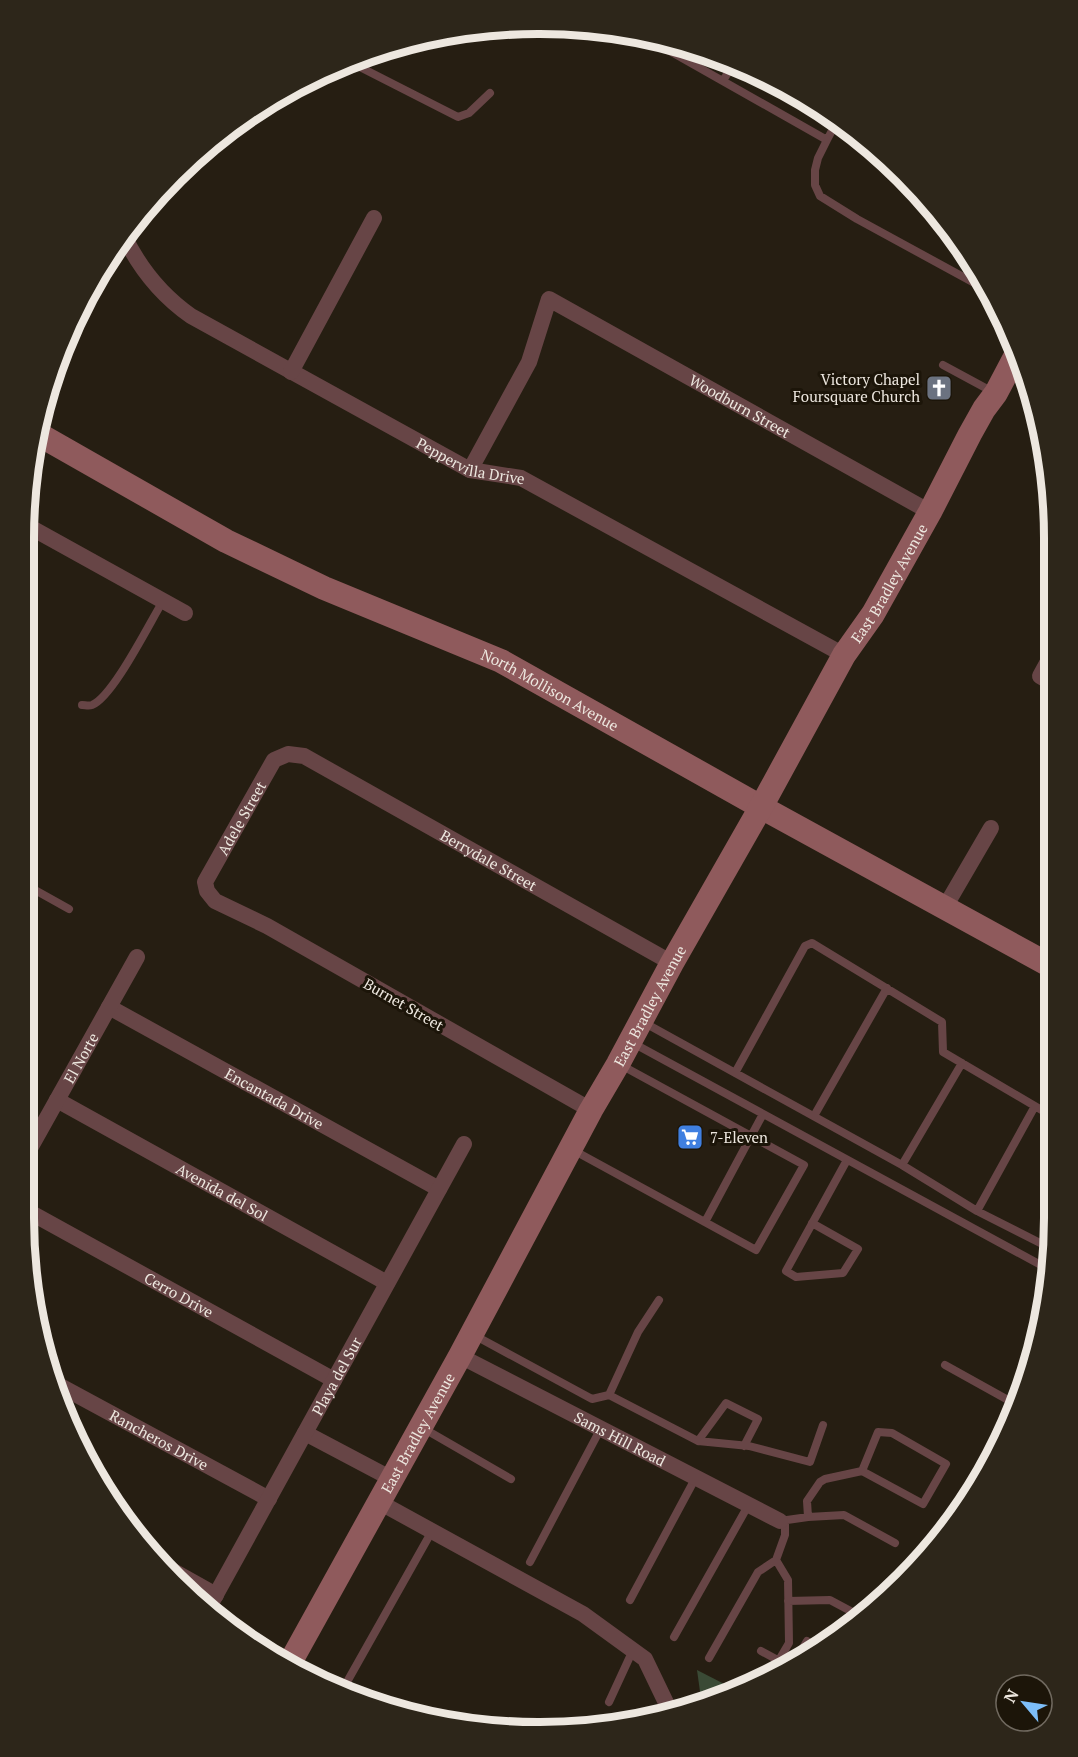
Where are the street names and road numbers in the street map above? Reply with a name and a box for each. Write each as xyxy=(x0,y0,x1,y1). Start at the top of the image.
street label: Woodburn Street xyxy=(686,369,795,442)
street label: Peppervilla Drive xyxy=(413,432,526,488)
street label: East Bradley Avenue xyxy=(846,520,932,646)
street label: North Mollison Avenue xyxy=(478,644,622,735)
street label: Adele Street xyxy=(212,777,270,858)
street label: Berrydale Street xyxy=(437,825,541,895)
street label: East Bradley Avenue xyxy=(609,941,690,1070)
street label: Burnet Street xyxy=(360,973,448,1035)
street label: El Norte xyxy=(58,1029,103,1087)
street label: Encantada Drive xyxy=(222,1063,327,1134)
street label: Avenida del Sol xyxy=(173,1158,272,1225)
street label: Cerro Drive xyxy=(141,1267,217,1322)
street label: Playa del Sur xyxy=(307,1333,366,1419)
street label: East Bradley Avenue xyxy=(376,1369,459,1497)
street label: Rancheros Drive xyxy=(106,1405,212,1474)
street label: Sams Hill Road xyxy=(571,1407,669,1470)

